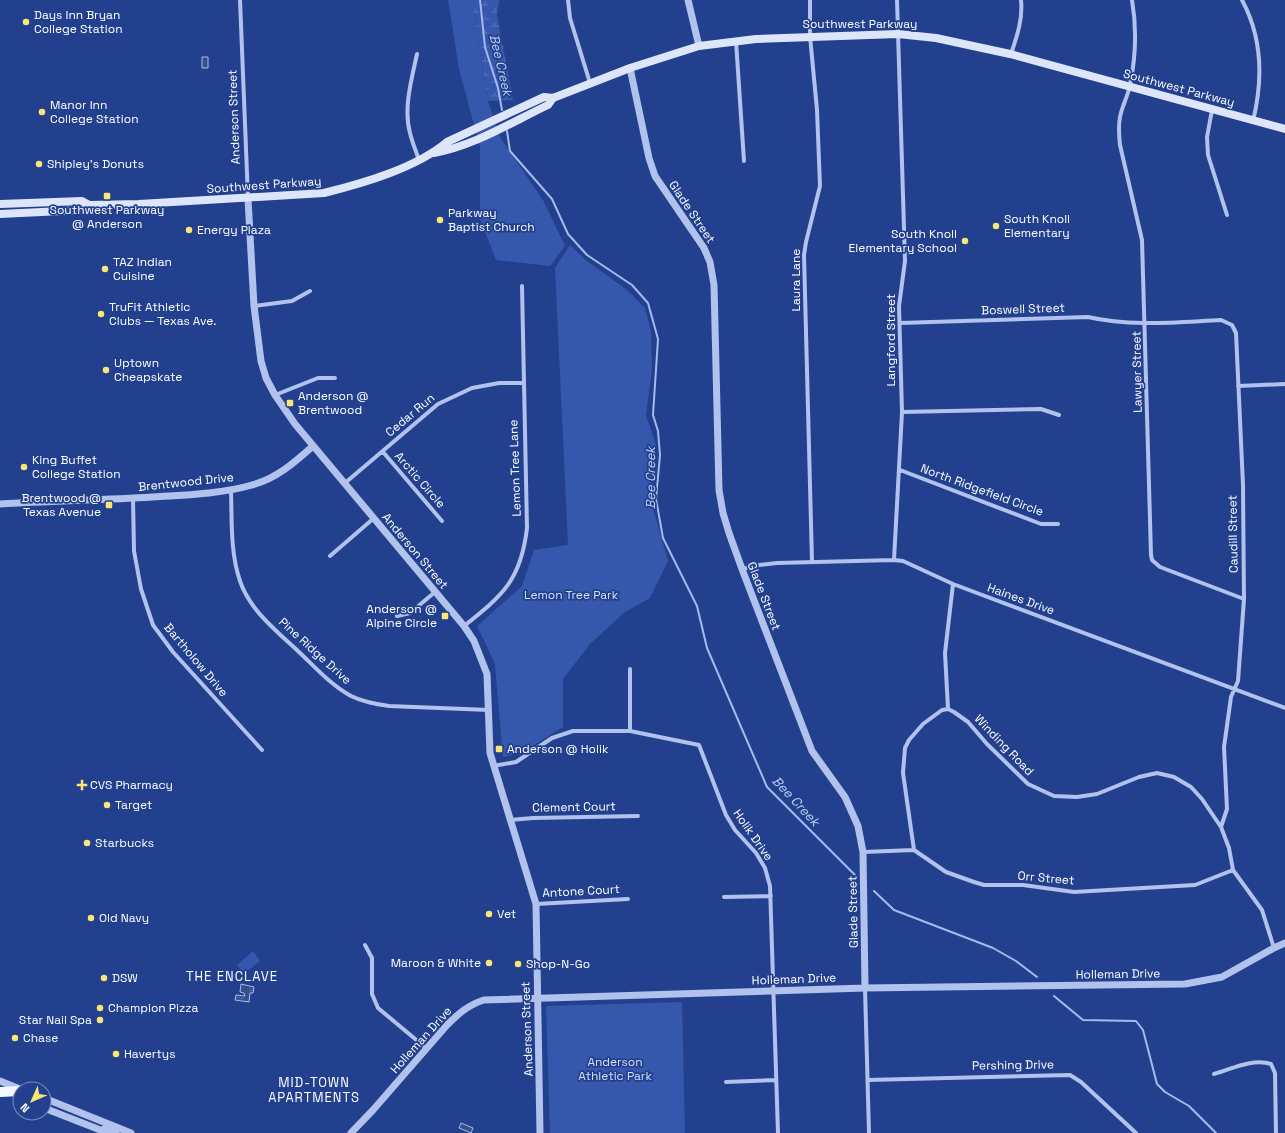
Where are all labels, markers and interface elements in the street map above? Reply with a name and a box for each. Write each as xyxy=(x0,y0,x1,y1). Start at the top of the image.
place label: Days Inn Bryan College Station xyxy=(34,7,123,37)
street label: Southwest Parkway xyxy=(803,16,917,32)
marker: Days Inn Bryan College Station xyxy=(21,17,31,27)
water label: Bee Creek xyxy=(486,33,517,99)
street label: Southwest Parkway xyxy=(1121,65,1237,111)
street label: Anderson Street xyxy=(224,69,244,165)
place label: Manor Inn College Station xyxy=(50,97,139,127)
marker: Manor Inn College Station xyxy=(37,107,47,117)
place label: Shipley's Donuts xyxy=(47,156,144,172)
marker: Shipley's Donuts xyxy=(34,159,44,169)
street label: Southwest Parkway xyxy=(206,173,322,197)
street label: Glade Street xyxy=(665,178,719,246)
marker: Southwest Parkway @ Anderson xyxy=(102,191,112,201)
place label: Southwest Parkway @ Anderson xyxy=(50,202,164,232)
place label: Parkway Baptist Church xyxy=(448,205,535,235)
place label: South Knoll Elementary xyxy=(1004,211,1070,241)
marker: Parkway Baptist Church xyxy=(435,215,445,225)
marker: South Knoll Elementary xyxy=(991,221,1001,231)
place label: Energy Plaza xyxy=(197,222,271,238)
marker: Energy Plaza xyxy=(184,225,194,235)
place label: South Knoll Elementary School xyxy=(849,226,957,256)
marker: South Knoll Elementary School xyxy=(960,236,970,246)
street label: Laura Lane xyxy=(788,249,804,311)
place label: TAZ Indian Cuisine xyxy=(113,254,172,284)
marker: TAZ Indian Cuisine xyxy=(100,264,110,274)
street label: Langford Street xyxy=(883,294,899,386)
place label: TruFit Athletic Clubs — Texas Ave. xyxy=(109,299,216,329)
street label: Boswell Street xyxy=(981,300,1065,318)
marker: TruFit Athletic Clubs — Texas Ave. xyxy=(96,309,106,319)
street label: Lawyer Street xyxy=(1128,331,1146,413)
place label: Uptown Cheapskate xyxy=(114,355,182,385)
marker: Uptown Cheapskate xyxy=(101,365,111,375)
place label: Anderson @ Brentwood xyxy=(298,388,369,418)
street label: Cedar Run xyxy=(382,390,438,440)
marker: Anderson @ Brentwood xyxy=(285,398,295,408)
street label: Lemon Tree Lane xyxy=(505,419,525,517)
water label: Bee Creek xyxy=(642,445,659,509)
street label: Arctic Circle xyxy=(391,448,449,512)
place label: King Buffet College Station xyxy=(32,452,121,482)
street label: North Ridgefield Circle xyxy=(918,460,1046,520)
marker: King Buffet College Station xyxy=(19,462,29,472)
street label: Brentwood Drive xyxy=(137,469,235,495)
place label: Brentwood @ Texas Avenue xyxy=(21,490,101,520)
street label: Caudill Street xyxy=(1224,495,1242,573)
marker: Brentwood @ Texas Avenue xyxy=(104,500,114,510)
street label: Anderson Street xyxy=(378,509,452,593)
street label: Glade Street xyxy=(744,559,784,633)
street label: Haines Drive xyxy=(985,579,1057,619)
park label: Lemon Tree Park xyxy=(524,587,619,603)
place label: Anderson @ Alpine Circle xyxy=(366,601,437,631)
marker: Anderson @ Alpine Circle xyxy=(440,611,450,621)
street label: Pine Ridge Drive xyxy=(275,614,355,688)
street label: Bartholow Drive xyxy=(161,620,231,700)
street label: Winding Road xyxy=(971,711,1037,779)
place label: Anderson @ Holik xyxy=(507,741,609,757)
marker: Anderson @ Holik xyxy=(494,744,504,754)
water label: Bee Creek xyxy=(768,772,825,831)
place label: CVS Pharmacy xyxy=(90,777,173,793)
marker: CVS Pharmacy xyxy=(77,780,87,790)
place label: Target xyxy=(115,797,152,813)
street label: Clement Court xyxy=(532,798,616,816)
marker: Target xyxy=(102,800,112,810)
street label: Holik Drive xyxy=(729,806,777,864)
place label: Starbucks xyxy=(95,835,154,851)
marker: Starbucks xyxy=(82,838,92,848)
street label: Orr Street xyxy=(1017,868,1075,888)
street label: Glade Street xyxy=(844,876,862,948)
street label: Antone Court xyxy=(542,881,620,901)
place label: Vet xyxy=(497,906,516,922)
marker: Vet xyxy=(484,909,494,919)
place label: Old Navy xyxy=(99,910,149,926)
marker: Old Navy xyxy=(86,913,96,923)
place label: Maroon & White xyxy=(391,955,481,971)
place label: Shop-N-Go xyxy=(526,956,590,972)
marker: Maroon & White xyxy=(484,958,494,968)
marker: Shop-N-Go xyxy=(513,959,523,969)
street label: Holleman Drive xyxy=(1076,965,1160,983)
district label: THE ENCLAVE xyxy=(186,968,278,985)
place label: DSW xyxy=(112,970,138,986)
street label: Holleman Drive xyxy=(751,970,837,988)
marker: DSW xyxy=(99,973,109,983)
street label: Anderson Street xyxy=(517,981,537,1077)
place label: Champion Pizza xyxy=(108,1000,198,1016)
marker: Champion Pizza xyxy=(95,1003,105,1013)
street label: Holleman Drive xyxy=(387,1003,455,1077)
place label: Star Nail Spa xyxy=(19,1012,92,1028)
marker: Star Nail Spa xyxy=(95,1015,105,1025)
place label: Chase xyxy=(23,1030,58,1046)
marker: Chase xyxy=(10,1033,20,1043)
place label: Havertys xyxy=(124,1046,176,1062)
marker: Havertys xyxy=(111,1049,121,1059)
park label: Anderson Athletic Park xyxy=(578,1054,652,1084)
street label: Pershing Drive xyxy=(972,1056,1054,1074)
district label: MID-TOWN APARTMENTS xyxy=(268,1074,360,1106)
north arrow xyxy=(12,1081,52,1121)
text: N xyxy=(17,1101,32,1116)

